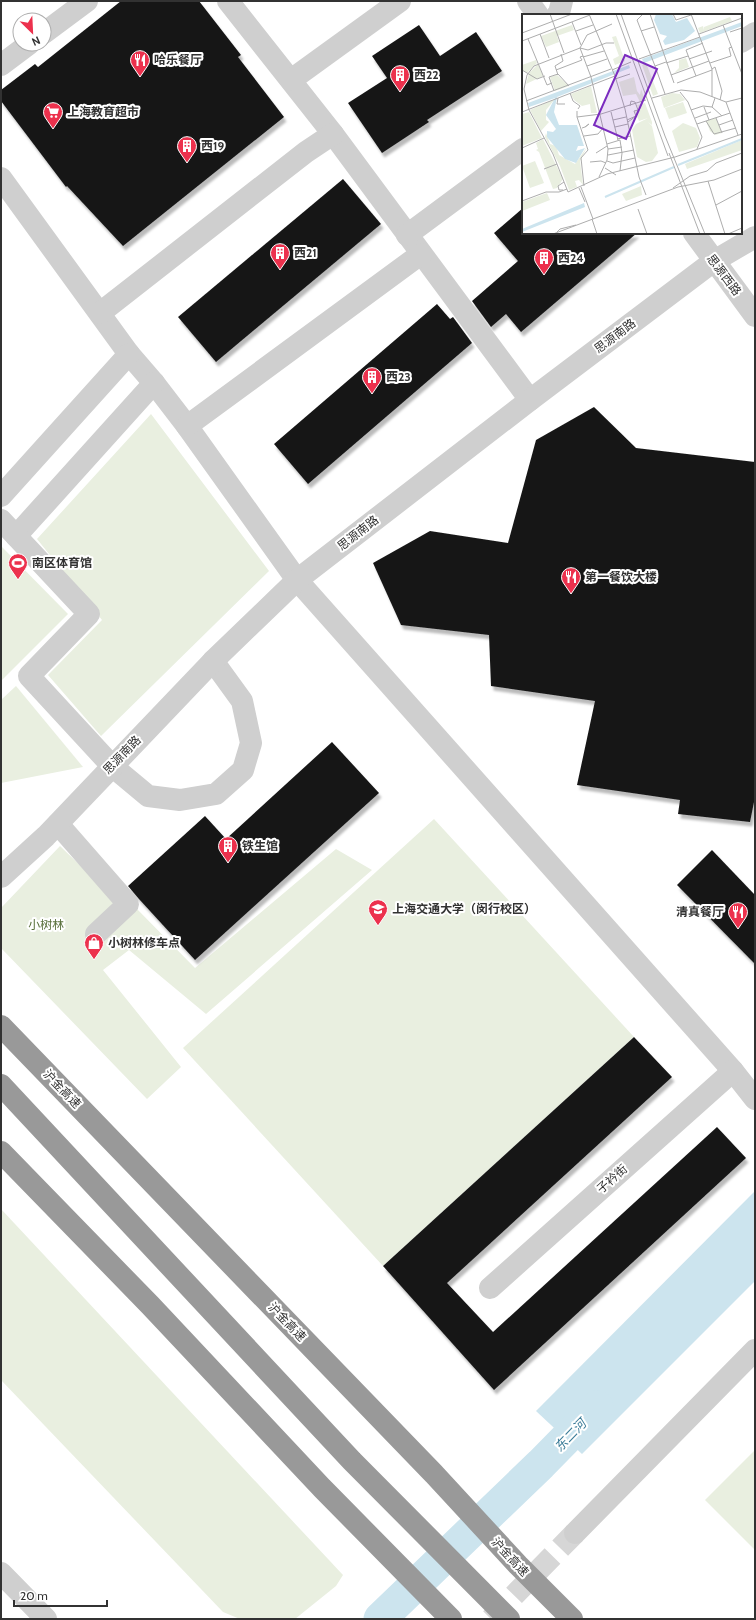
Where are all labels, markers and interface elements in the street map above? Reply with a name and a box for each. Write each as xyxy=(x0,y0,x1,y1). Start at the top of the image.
north arrow xyxy=(12,12,52,52)
inset map xyxy=(522,14,742,234)
text: N xyxy=(30,33,42,49)
restaurant icon: 哈乐餐厅 xyxy=(129,49,151,77)
place label: 哈乐餐厅 xyxy=(154,52,202,67)
building icon: 西22 xyxy=(389,64,411,92)
place label: 西22 xyxy=(414,67,439,82)
supermarket icon: 上海教育超市 xyxy=(42,101,64,129)
place label: 上海教育超市 xyxy=(67,104,139,119)
building icon: 西19 xyxy=(176,135,198,163)
place label: 西19 xyxy=(201,138,224,153)
building icon: 西21 xyxy=(269,242,291,270)
place label: 西21 xyxy=(294,245,317,260)
building icon: 西24 xyxy=(533,247,555,275)
place label: 西24 xyxy=(558,250,584,265)
street label: 思源西路 xyxy=(704,251,745,298)
street label: 思源南路 xyxy=(591,315,638,356)
building icon: 西23 xyxy=(361,366,383,394)
place label: 西23 xyxy=(386,369,411,384)
street label: 思源南路 xyxy=(334,512,381,553)
sports icon: 南区体育馆 xyxy=(7,552,29,580)
place label: 南区体育馆 xyxy=(32,555,92,570)
restaurant icon: 第一餐饮大楼 xyxy=(560,566,582,594)
place label: 第一餐饮大楼 xyxy=(585,569,657,584)
street label: 思源南路 xyxy=(100,732,144,777)
building icon: 铁生馆 xyxy=(217,835,239,863)
place label: 铁生馆 xyxy=(242,838,278,853)
school or university icon: 上海交通大学（闵行校区） xyxy=(367,898,389,926)
place label: 上海交通大学（闵行校区） xyxy=(392,901,536,916)
restaurant icon: 清真餐厅 xyxy=(727,901,749,929)
place label: 清真餐厅 xyxy=(676,904,724,919)
park label: 小树林 xyxy=(28,917,64,932)
shop icon: 小树林修车点 xyxy=(83,932,105,960)
place label: 小树林修车点 xyxy=(108,935,180,950)
street label: 沪金高速 xyxy=(40,1066,84,1111)
street label: 子衿街 xyxy=(593,1161,630,1196)
street label: 沪金高速 xyxy=(265,1299,309,1344)
water label: 东二河 xyxy=(551,1413,591,1455)
street label: 沪金高速 xyxy=(489,1534,532,1579)
scale bar xyxy=(14,1582,107,1608)
text: 20 m xyxy=(20,1588,48,1603)

